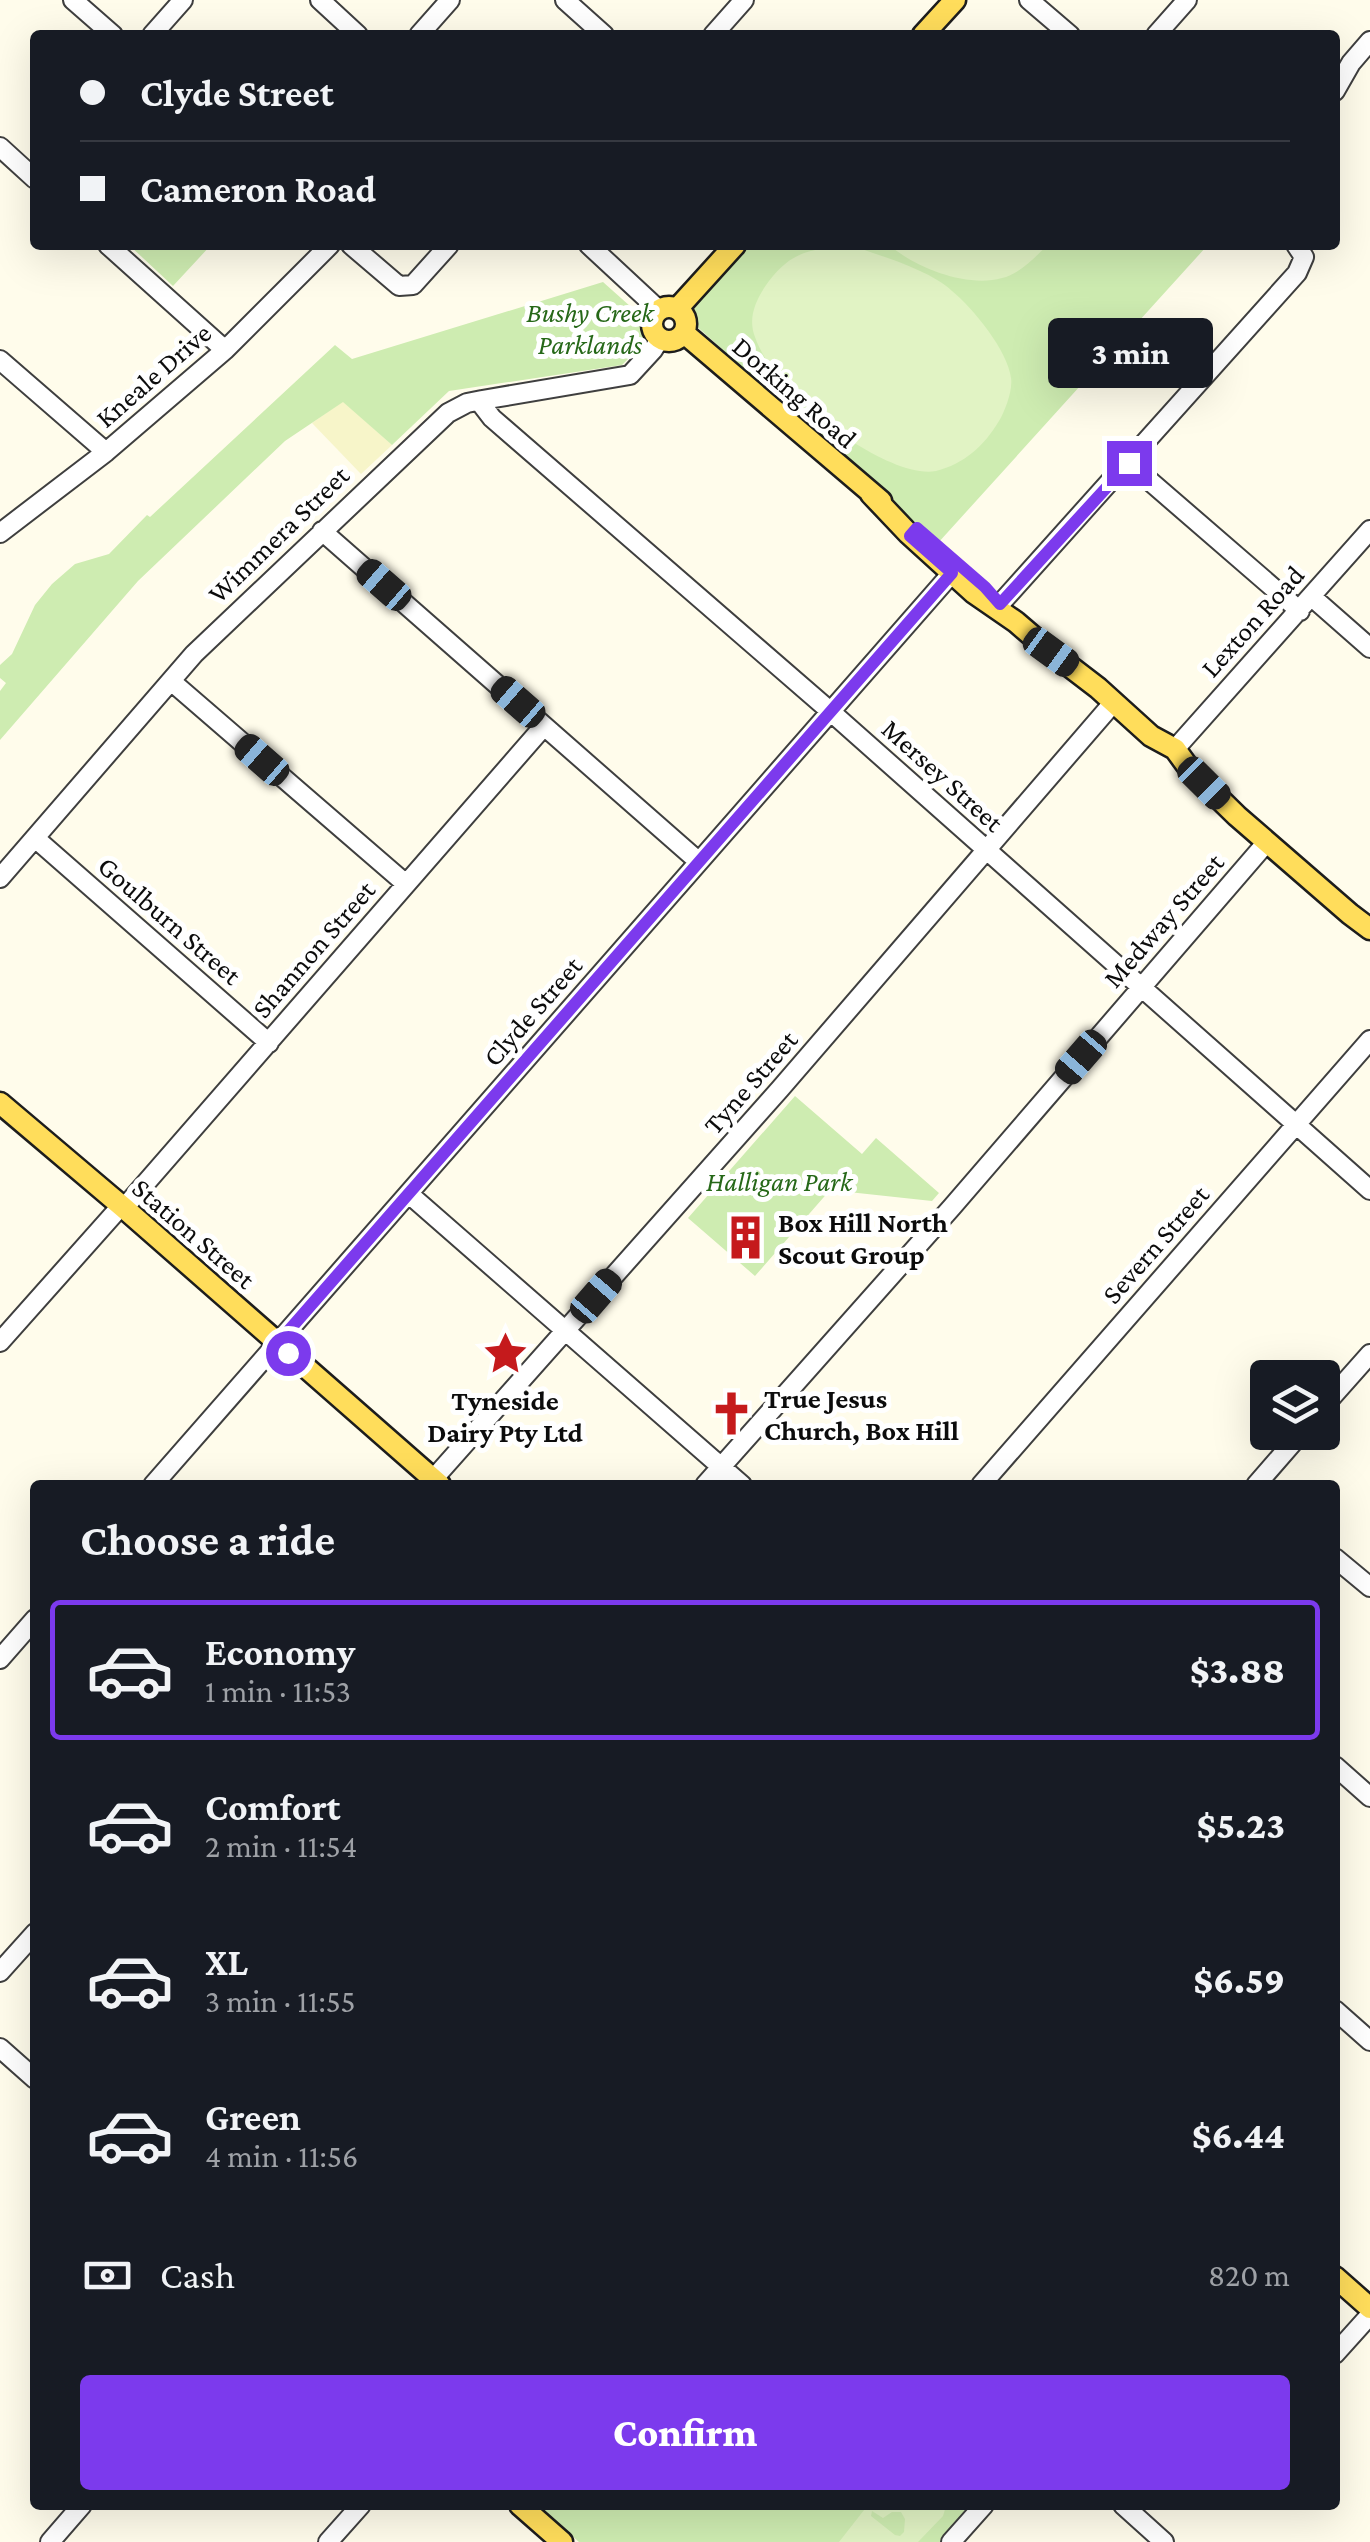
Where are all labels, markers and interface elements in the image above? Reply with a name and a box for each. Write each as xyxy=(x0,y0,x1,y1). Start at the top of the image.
text: Clyde Street xyxy=(140,72,334,114)
text: Cameron Road xyxy=(140,168,376,210)
park label: Bushy Creek Parklands xyxy=(526,297,656,360)
street label: Kneale Drive xyxy=(90,317,217,434)
callout: 3 min xyxy=(1046,318,1212,388)
street label: Dorking Road xyxy=(727,330,863,455)
text: 3 min xyxy=(1091,335,1170,371)
route end xyxy=(1107,441,1152,486)
street label: Wimmera Street xyxy=(202,459,356,609)
car xyxy=(352,554,416,616)
street label: Lexton Road xyxy=(1194,559,1311,683)
car xyxy=(1018,622,1084,682)
car xyxy=(486,671,550,733)
street label: Mersey Street xyxy=(876,713,1010,838)
car xyxy=(230,729,294,791)
car xyxy=(1172,751,1236,815)
street label: Medway Street xyxy=(1097,846,1230,994)
street label: Goulburn Street xyxy=(92,850,248,991)
street label: Shannon Street xyxy=(246,874,382,1024)
street label: Clyde Street xyxy=(477,950,589,1072)
street label: Tyne Street xyxy=(697,1024,804,1140)
car xyxy=(1050,1025,1112,1089)
park label: Halligan Park xyxy=(706,1166,854,1197)
street label: Station Street xyxy=(126,1172,262,1295)
street label: Severn Street xyxy=(1096,1178,1215,1310)
place label: Box Hill North Scout Group xyxy=(778,1207,948,1270)
building icon: Box Hill North Scout Group xyxy=(721,1214,769,1262)
car xyxy=(565,1264,627,1328)
place icon: Tyneside Dairy Pty Ltd xyxy=(481,1330,529,1378)
route start xyxy=(266,1331,311,1376)
map controls xyxy=(1250,1360,1340,1450)
button: layers xyxy=(1250,1360,1340,1450)
place label: True Jesus Church, Box Hill xyxy=(764,1383,959,1446)
place label: Tyneside Dairy Pty Ltd xyxy=(427,1385,583,1448)
church icon: True Jesus Church, Box Hill xyxy=(707,1390,755,1438)
text: Choose a ride xyxy=(80,1515,335,1565)
icon: car xyxy=(85,1625,175,1715)
text: Economy xyxy=(205,1631,355,1673)
text: $3.88 xyxy=(1190,1649,1285,1691)
text: 1 min · 11:53 xyxy=(205,1673,351,1709)
icon: car xyxy=(85,1780,175,1870)
text: Comfort xyxy=(205,1786,341,1828)
text: $5.23 xyxy=(1197,1804,1285,1846)
text: 2 min · 11:54 xyxy=(205,1828,357,1864)
icon: car xyxy=(85,1935,175,2025)
text: XL xyxy=(205,1941,248,1983)
text: $6.59 xyxy=(1193,1959,1285,2001)
text: 3 min · 11:55 xyxy=(205,1983,356,2019)
icon: car xyxy=(85,2090,175,2180)
text: Green xyxy=(205,2096,301,2138)
text: $6.44 xyxy=(1192,2114,1285,2156)
text: 4 min · 11:56 xyxy=(205,2138,358,2174)
icon: cash xyxy=(80,2248,135,2303)
text: Cash xyxy=(160,2254,235,2296)
text: 820 m xyxy=(1208,2257,1290,2293)
button: Confirm xyxy=(80,2375,1290,2490)

